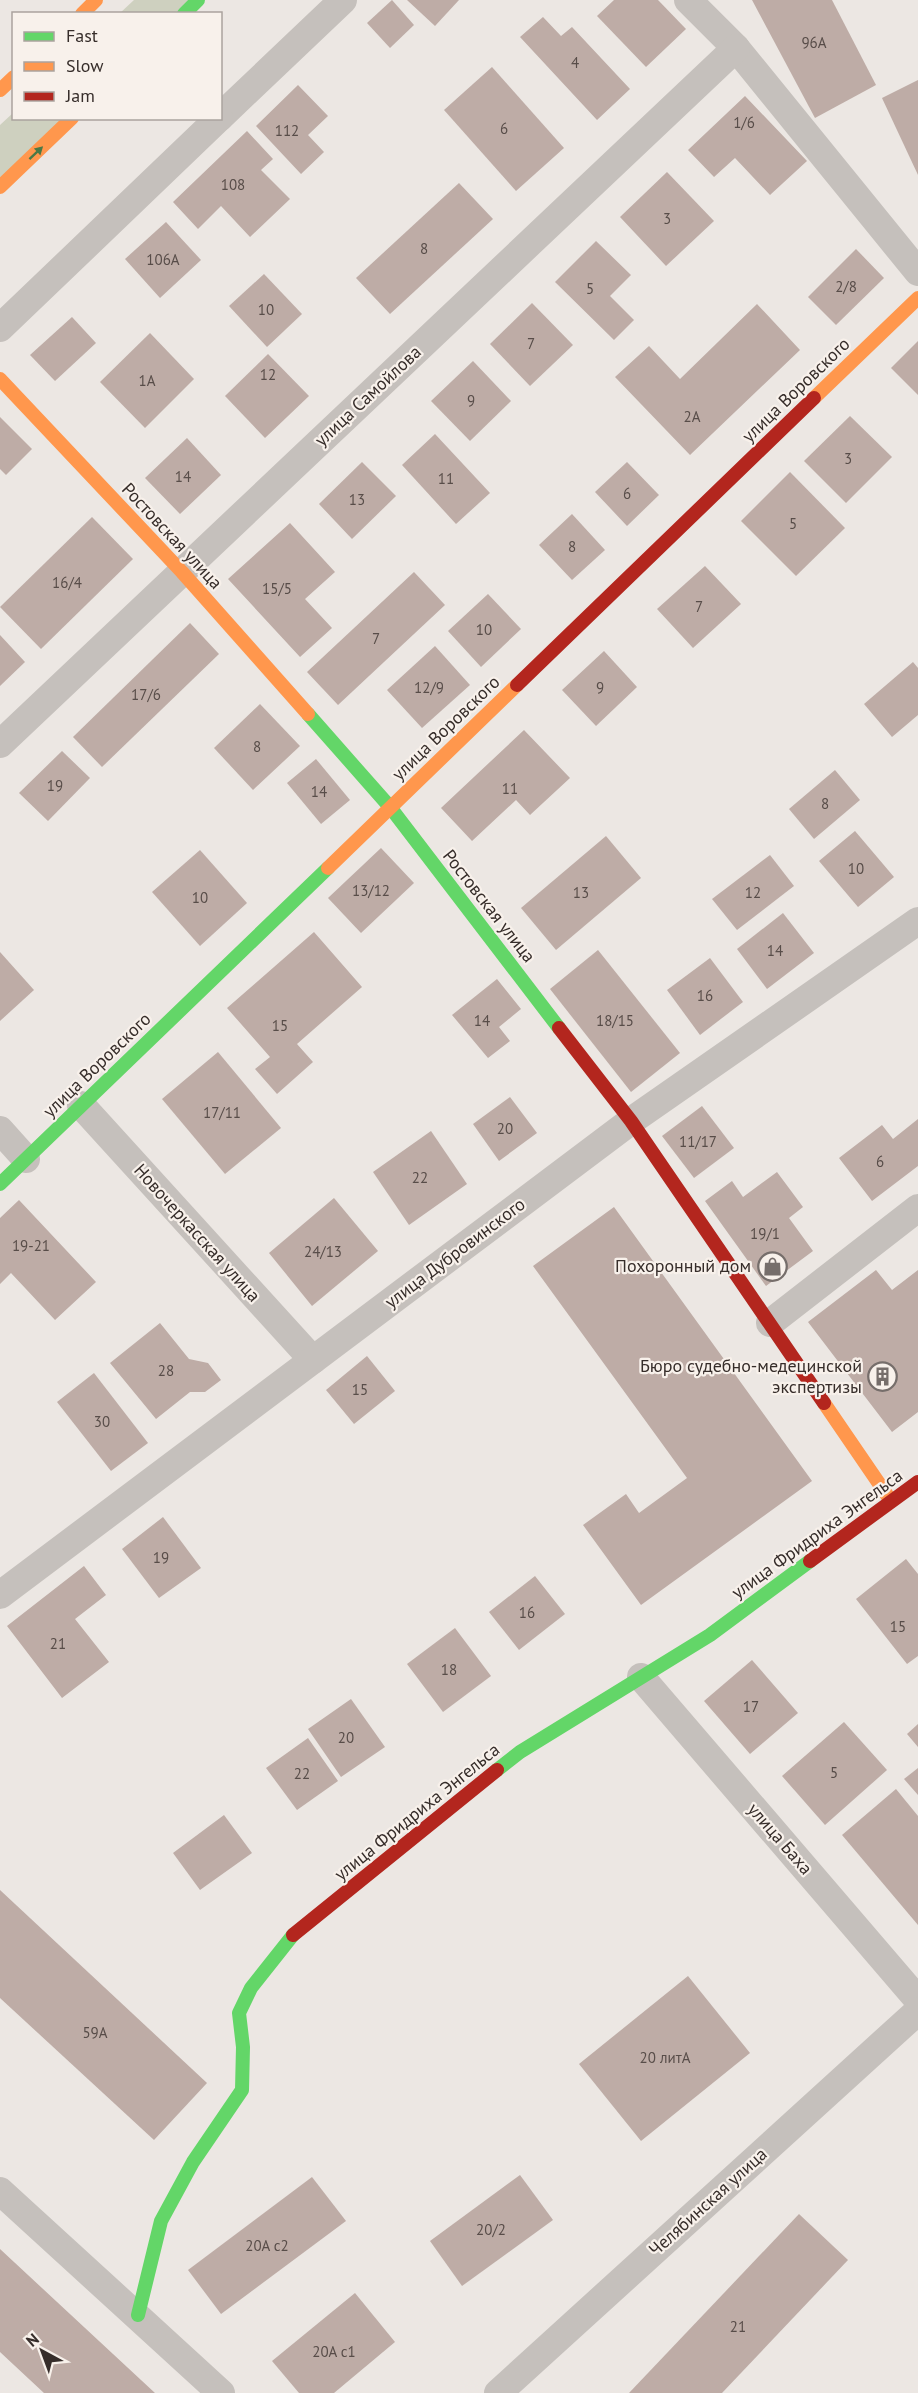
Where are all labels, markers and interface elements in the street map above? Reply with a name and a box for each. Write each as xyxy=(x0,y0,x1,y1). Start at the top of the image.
legend xyxy=(12,12,222,120)
text: Fast xyxy=(66,24,98,47)
house number: 96А xyxy=(801,33,827,52)
house number: 4 xyxy=(571,53,579,72)
text: Slow xyxy=(66,54,104,77)
text: Jam xyxy=(65,84,95,107)
house number: 1/6 xyxy=(733,113,755,132)
house number: 6 xyxy=(500,119,508,138)
house number: 112 xyxy=(275,121,299,140)
one-way arrow xyxy=(29,146,43,160)
house number: 108 xyxy=(221,175,245,194)
house number: 3 xyxy=(663,209,671,228)
house number: 8 xyxy=(420,239,428,258)
house number: 106А xyxy=(146,250,180,269)
house number: 2/8 xyxy=(835,277,857,296)
house number: 5 xyxy=(586,279,594,298)
house number: 10 xyxy=(258,300,274,319)
street label: улица Воровского xyxy=(737,332,854,447)
house number: 7 xyxy=(527,334,535,353)
street label: улица Самойлова xyxy=(310,340,426,451)
house number: 12 xyxy=(260,365,276,384)
house number: 1А xyxy=(139,371,156,390)
house number: 9 xyxy=(467,391,475,410)
house number: 2А xyxy=(684,407,701,426)
house number: 3 xyxy=(844,449,852,468)
house number: 14 xyxy=(175,467,191,486)
house number: 11 xyxy=(438,469,454,488)
street label: Ростовская улица xyxy=(117,478,228,594)
house number: 6 xyxy=(623,484,631,503)
house number: 13 xyxy=(349,490,365,509)
house number: 5 xyxy=(789,514,797,533)
house number: 8 xyxy=(568,537,576,556)
house number: 16/4 xyxy=(52,573,82,592)
house number: 15/5 xyxy=(262,579,292,598)
house number: 7 xyxy=(695,597,703,616)
house number: 10 xyxy=(476,620,492,639)
house number: 7 xyxy=(372,629,380,648)
street label: улица Воровского xyxy=(387,670,504,785)
house number: 12/9 xyxy=(414,678,444,697)
house number: 9 xyxy=(596,678,604,697)
house number: 17/6 xyxy=(131,685,161,704)
house number: 8 xyxy=(253,737,261,756)
house number: 19 xyxy=(47,776,63,795)
house number: 11 xyxy=(502,779,518,798)
house number: 14 xyxy=(311,782,327,801)
house number: 8 xyxy=(821,794,829,813)
street label: Ростовская улица xyxy=(438,845,541,967)
house number: 10 xyxy=(848,859,864,878)
house number: 13/12 xyxy=(352,881,390,900)
house number: 13 xyxy=(573,883,589,902)
house number: 12 xyxy=(745,883,761,902)
house number: 10 xyxy=(192,888,208,907)
house number: 14 xyxy=(767,941,783,960)
house number: 16 xyxy=(697,986,713,1005)
street label: улица Воровского xyxy=(38,1007,155,1122)
house number: 14 xyxy=(474,1011,490,1030)
house number: 18/15 xyxy=(596,1011,634,1030)
house number: 15 xyxy=(272,1016,288,1035)
house number: 17/11 xyxy=(203,1103,241,1122)
house number: 20 xyxy=(497,1119,513,1138)
house number: 11/17 xyxy=(679,1132,717,1151)
house number: 6 xyxy=(876,1152,884,1171)
street label: Новочеркасская улица xyxy=(129,1159,266,1307)
house number: 22 xyxy=(412,1168,428,1187)
street label: улица Дубровинского xyxy=(380,1192,529,1313)
house number: 19/1 xyxy=(750,1224,780,1243)
house number: 19-21 xyxy=(12,1236,50,1255)
house number: 24/13 xyxy=(304,1242,342,1261)
shop icon: Похоронный дом xyxy=(756,1250,788,1282)
place label: Похоронный дом xyxy=(615,1254,751,1277)
place label: Бюро судебно-медецинской экспертизы xyxy=(640,1354,862,1398)
building icon: Бюро судебно-медецинской экспертизы xyxy=(867,1360,899,1392)
house number: 28 xyxy=(158,1361,174,1380)
house number: 15 xyxy=(352,1380,368,1399)
house number: 30 xyxy=(94,1412,110,1431)
street label: улица Фридриха Энгельса xyxy=(727,1464,907,1603)
house number: 19 xyxy=(153,1548,169,1567)
house number: 16 xyxy=(519,1603,535,1622)
house number: 15 xyxy=(890,1617,906,1636)
house number: 21 xyxy=(50,1634,66,1653)
house number: 18 xyxy=(441,1660,457,1679)
house number: 17 xyxy=(743,1697,759,1716)
house number: 20 xyxy=(338,1728,354,1747)
street label: улица Фридриха Энгельса xyxy=(329,1738,504,1885)
house number: 5 xyxy=(830,1763,838,1782)
house number: 22 xyxy=(294,1764,310,1783)
street label: улица Баха xyxy=(743,1798,818,1879)
house number: 59А xyxy=(82,2023,108,2042)
house number: 20 литА xyxy=(640,2048,691,2067)
street label: Челябинская улица xyxy=(644,2142,772,2261)
house number: 20/2 xyxy=(476,2220,506,2239)
house number: 20А с2 xyxy=(245,2236,289,2255)
house number: 21 xyxy=(730,2317,746,2336)
north arrow xyxy=(12,2321,72,2381)
text: N xyxy=(22,2329,43,2351)
house number: 20А с1 xyxy=(312,2342,356,2361)

